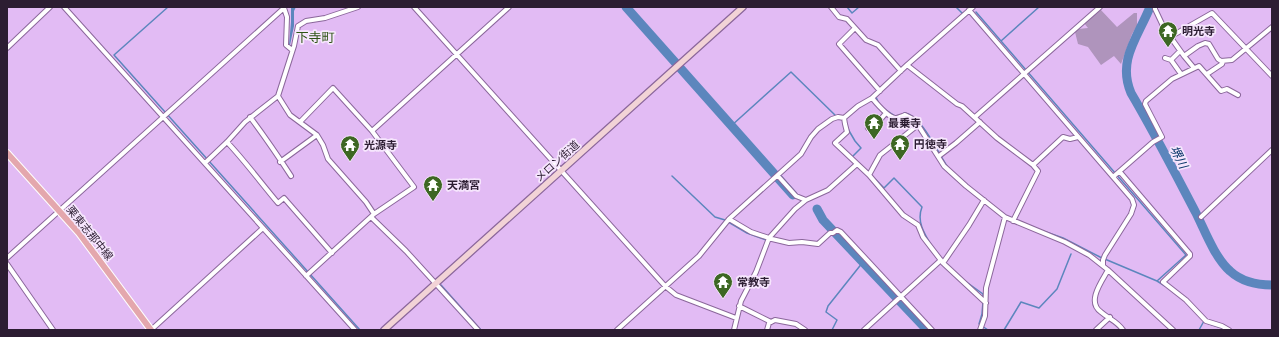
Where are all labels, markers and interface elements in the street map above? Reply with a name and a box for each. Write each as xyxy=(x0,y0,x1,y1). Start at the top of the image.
temple icon: 明光寺 xyxy=(1157,20,1179,48)
place label: 明光寺 xyxy=(1182,24,1215,38)
district label: 下寺町 xyxy=(295,29,335,46)
temple icon: 最乗寺 xyxy=(863,112,885,140)
place label: 最乗寺 xyxy=(888,116,921,130)
temple icon: 円徳寺 xyxy=(889,133,911,161)
temple icon: 光源寺 xyxy=(339,134,361,162)
street label: メロン街道 xyxy=(532,137,582,185)
place label: 円徳寺 xyxy=(914,137,947,151)
place label: 光源寺 xyxy=(364,138,397,152)
water label: 堺川 xyxy=(1167,143,1192,173)
temple icon: 天満宮 xyxy=(422,174,444,202)
place label: 天満宮 xyxy=(447,178,480,192)
street label: 栗東志那中線 xyxy=(64,203,116,263)
temple icon: 常教寺 xyxy=(712,271,734,299)
place label: 常教寺 xyxy=(737,275,770,289)

